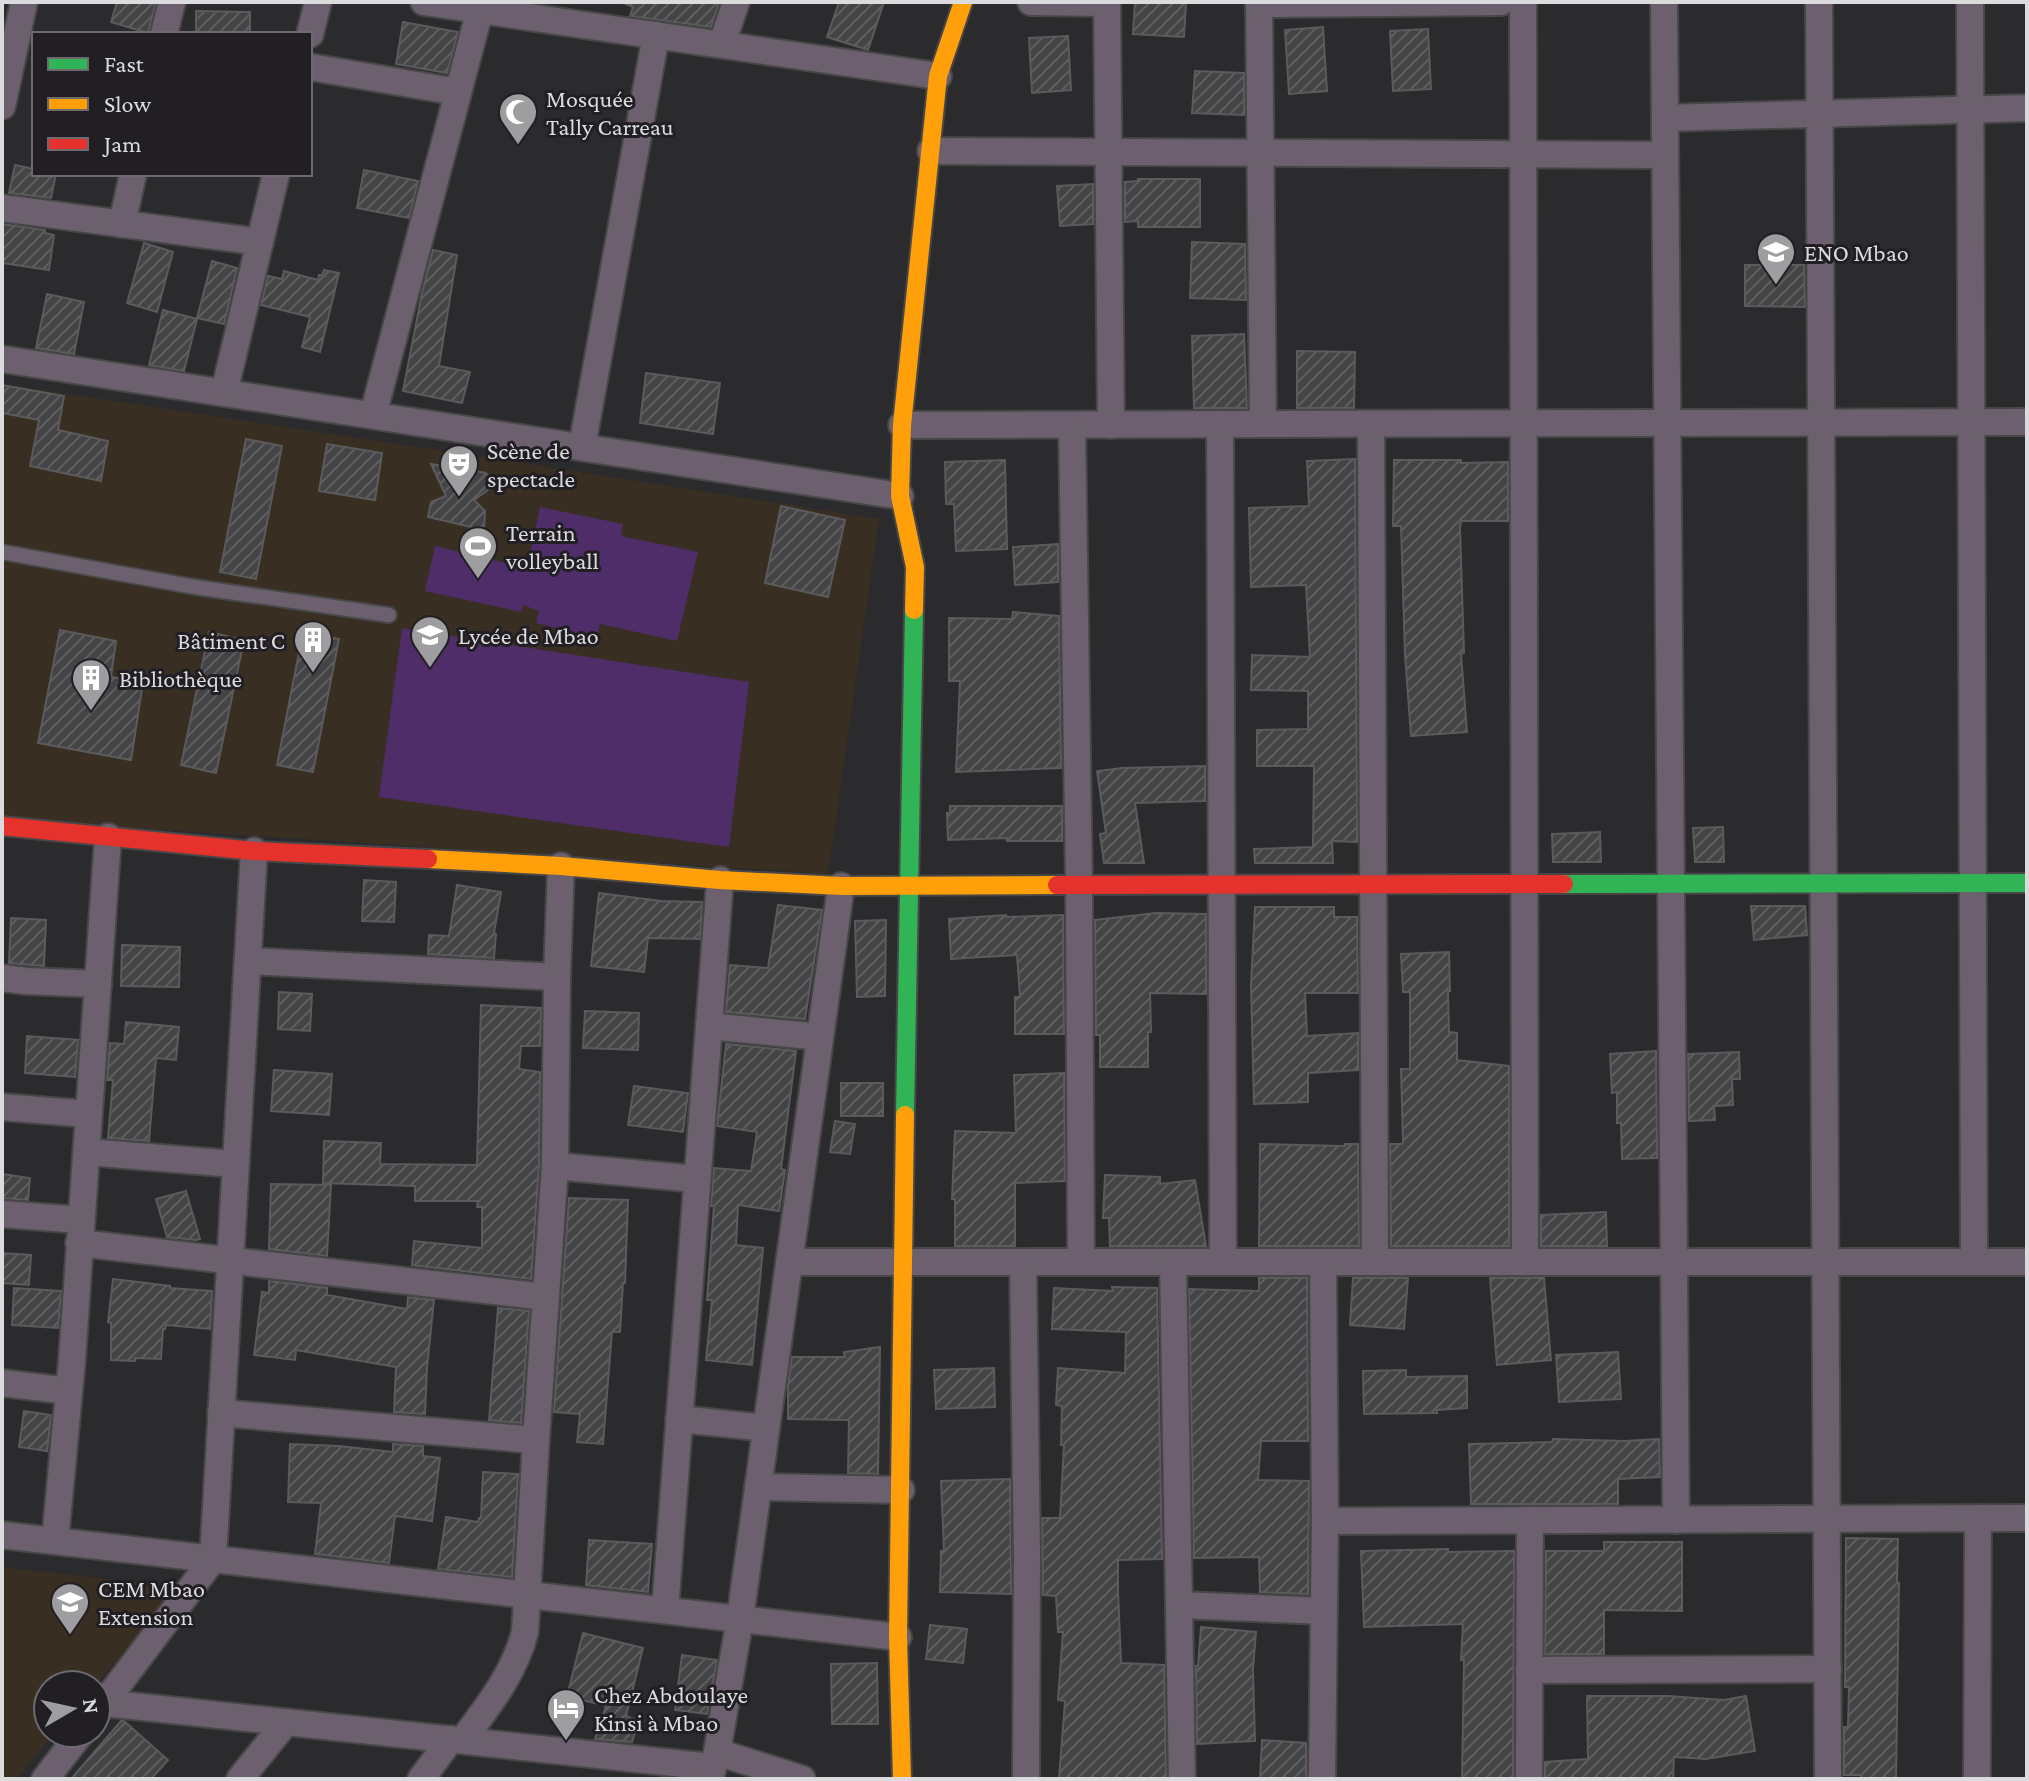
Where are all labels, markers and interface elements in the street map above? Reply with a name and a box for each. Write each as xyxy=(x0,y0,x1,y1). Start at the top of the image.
legend xyxy=(32,32,312,176)
text: Fast xyxy=(104,50,145,77)
place label: Mosquée Tally Carreau xyxy=(546,85,674,140)
text: Slow xyxy=(104,90,151,117)
mosque icon: Mosquée Tally Carreau xyxy=(497,91,539,146)
text: Jam xyxy=(102,130,142,157)
school or university icon: ENO Mbao xyxy=(1755,231,1797,286)
place label: ENO Mbao xyxy=(1804,239,1909,266)
place label: Scène de spectacle xyxy=(487,437,575,492)
theatre icon: Scène de spectacle xyxy=(438,443,480,498)
place label: Terrain volleyball xyxy=(505,519,599,574)
sports icon: Terrain volleyball xyxy=(457,525,499,580)
school or university icon: Lycée de Mbao xyxy=(409,614,451,669)
building icon: Bâtiment C xyxy=(292,619,334,674)
place label: Lycée de Mbao xyxy=(458,622,599,649)
place label: Bâtiment C xyxy=(177,627,285,654)
building icon: Bibliothèque xyxy=(70,657,112,712)
place label: Bibliothèque xyxy=(119,665,242,692)
place label: CEM Mbao Extension xyxy=(98,1575,205,1630)
school or university icon: CEM Mbao Extension xyxy=(49,1581,91,1636)
north arrow xyxy=(32,1669,112,1749)
place label: Chez Abdoulaye Kinsi à Mbao xyxy=(594,1681,748,1736)
hotel icon: Chez Abdoulaye Kinsi à Mbao xyxy=(545,1687,587,1742)
text: N xyxy=(78,1697,105,1715)

